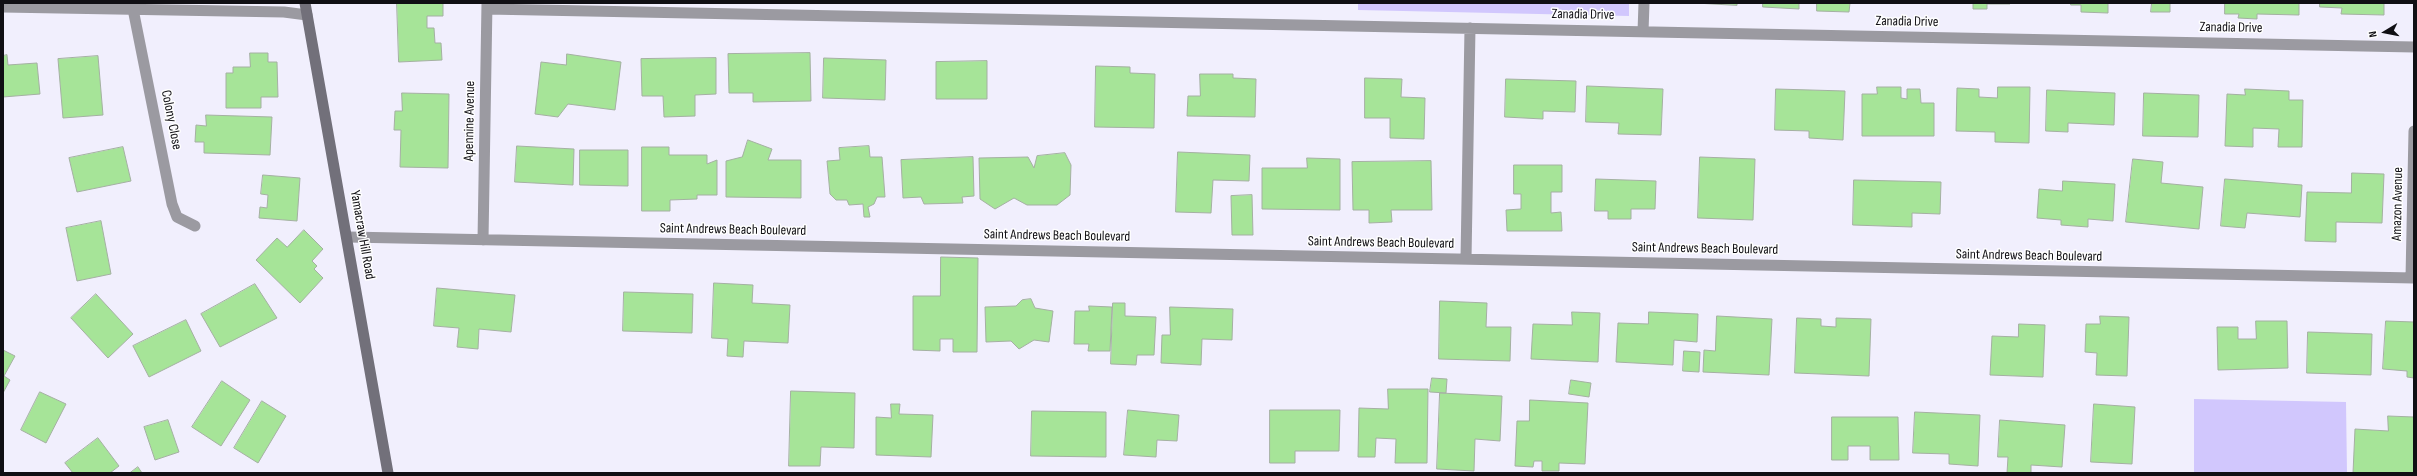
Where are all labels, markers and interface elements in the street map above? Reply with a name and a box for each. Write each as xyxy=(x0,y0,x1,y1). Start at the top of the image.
street label: Zanadia Drive xyxy=(1551,6,1615,24)
north arrow xyxy=(2365,12,2405,52)
street label: Zanadia Drive xyxy=(1875,13,1939,31)
street label: Zanadia Drive xyxy=(2199,19,2263,37)
text: N xyxy=(2366,30,2380,38)
street label: Apennine Avenue xyxy=(461,81,479,161)
street label: Colony Close xyxy=(157,89,185,151)
street label: Amazon Avenue xyxy=(2389,167,2407,241)
street label: Yamacraw Hill Road xyxy=(346,189,378,281)
street label: Saint Andrews Beach Boulevard xyxy=(660,220,806,240)
street label: Saint Andrews Beach Boulevard xyxy=(984,226,1130,246)
street label: Saint Andrews Beach Boulevard xyxy=(1308,233,1454,253)
street label: Saint Andrews Beach Boulevard xyxy=(1632,239,1778,259)
street label: Saint Andrews Beach Boulevard xyxy=(1956,246,2102,266)

